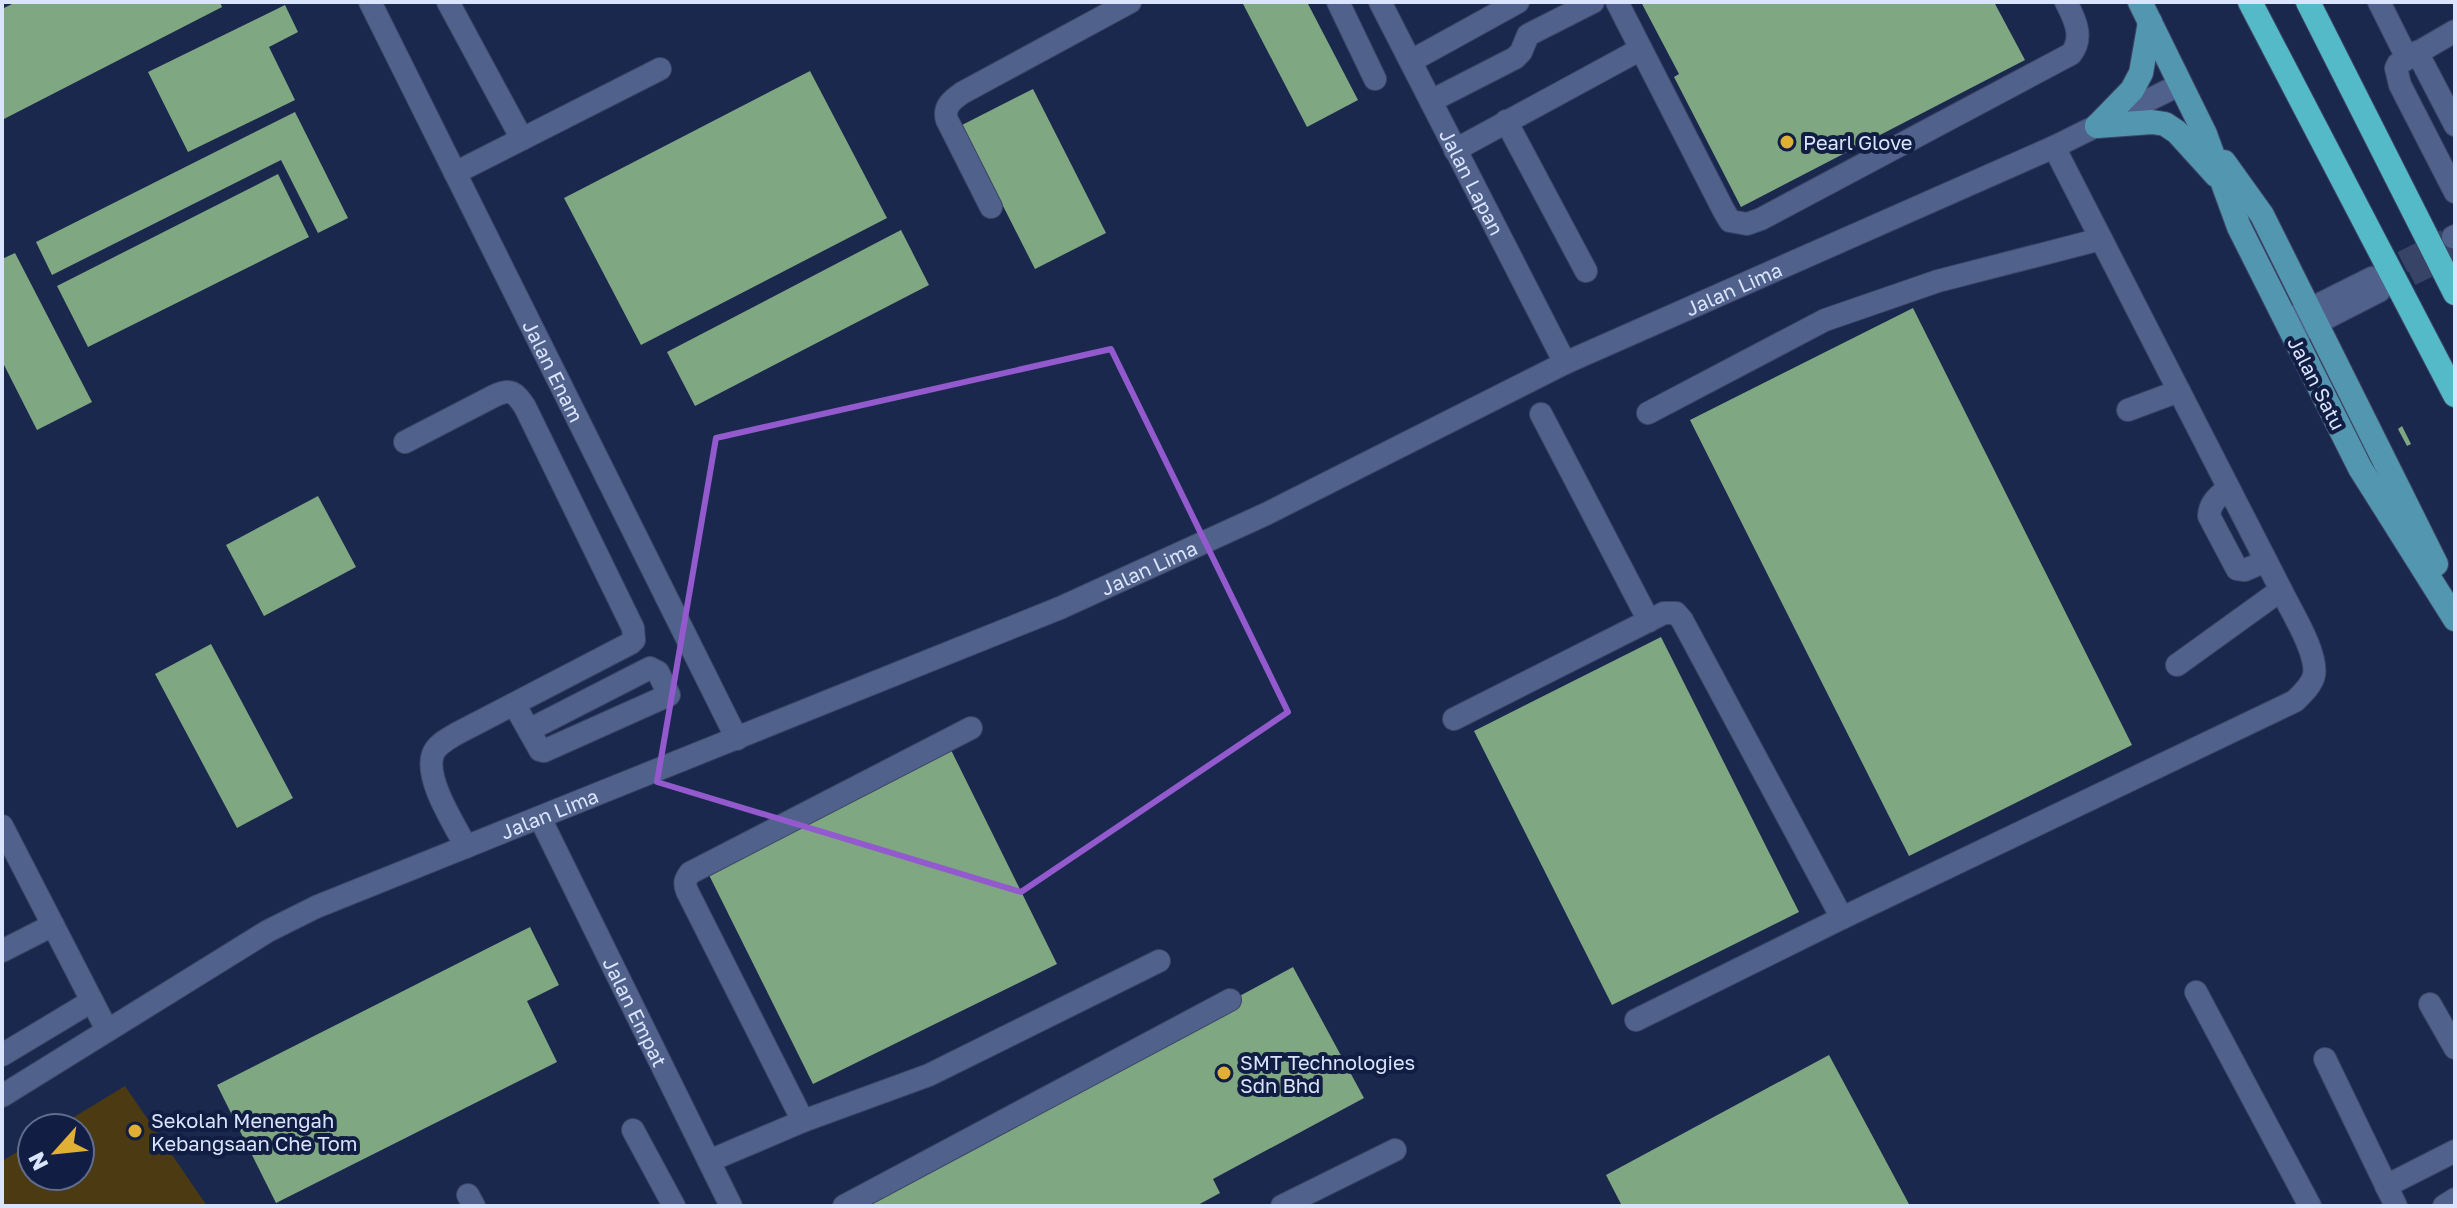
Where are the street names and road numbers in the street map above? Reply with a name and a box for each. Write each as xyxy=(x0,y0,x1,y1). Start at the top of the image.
street label: Jalan Lapan xyxy=(1435,125,1509,239)
street label: Jalan Lima xyxy=(1681,257,1785,320)
street label: Jalan Enam xyxy=(518,316,589,426)
street label: Jalan Satu xyxy=(2283,332,2351,434)
street label: Jalan Lima xyxy=(1097,535,1201,600)
street label: Jalan Lima xyxy=(497,783,602,844)
street label: Jalan Empat xyxy=(598,953,672,1070)

